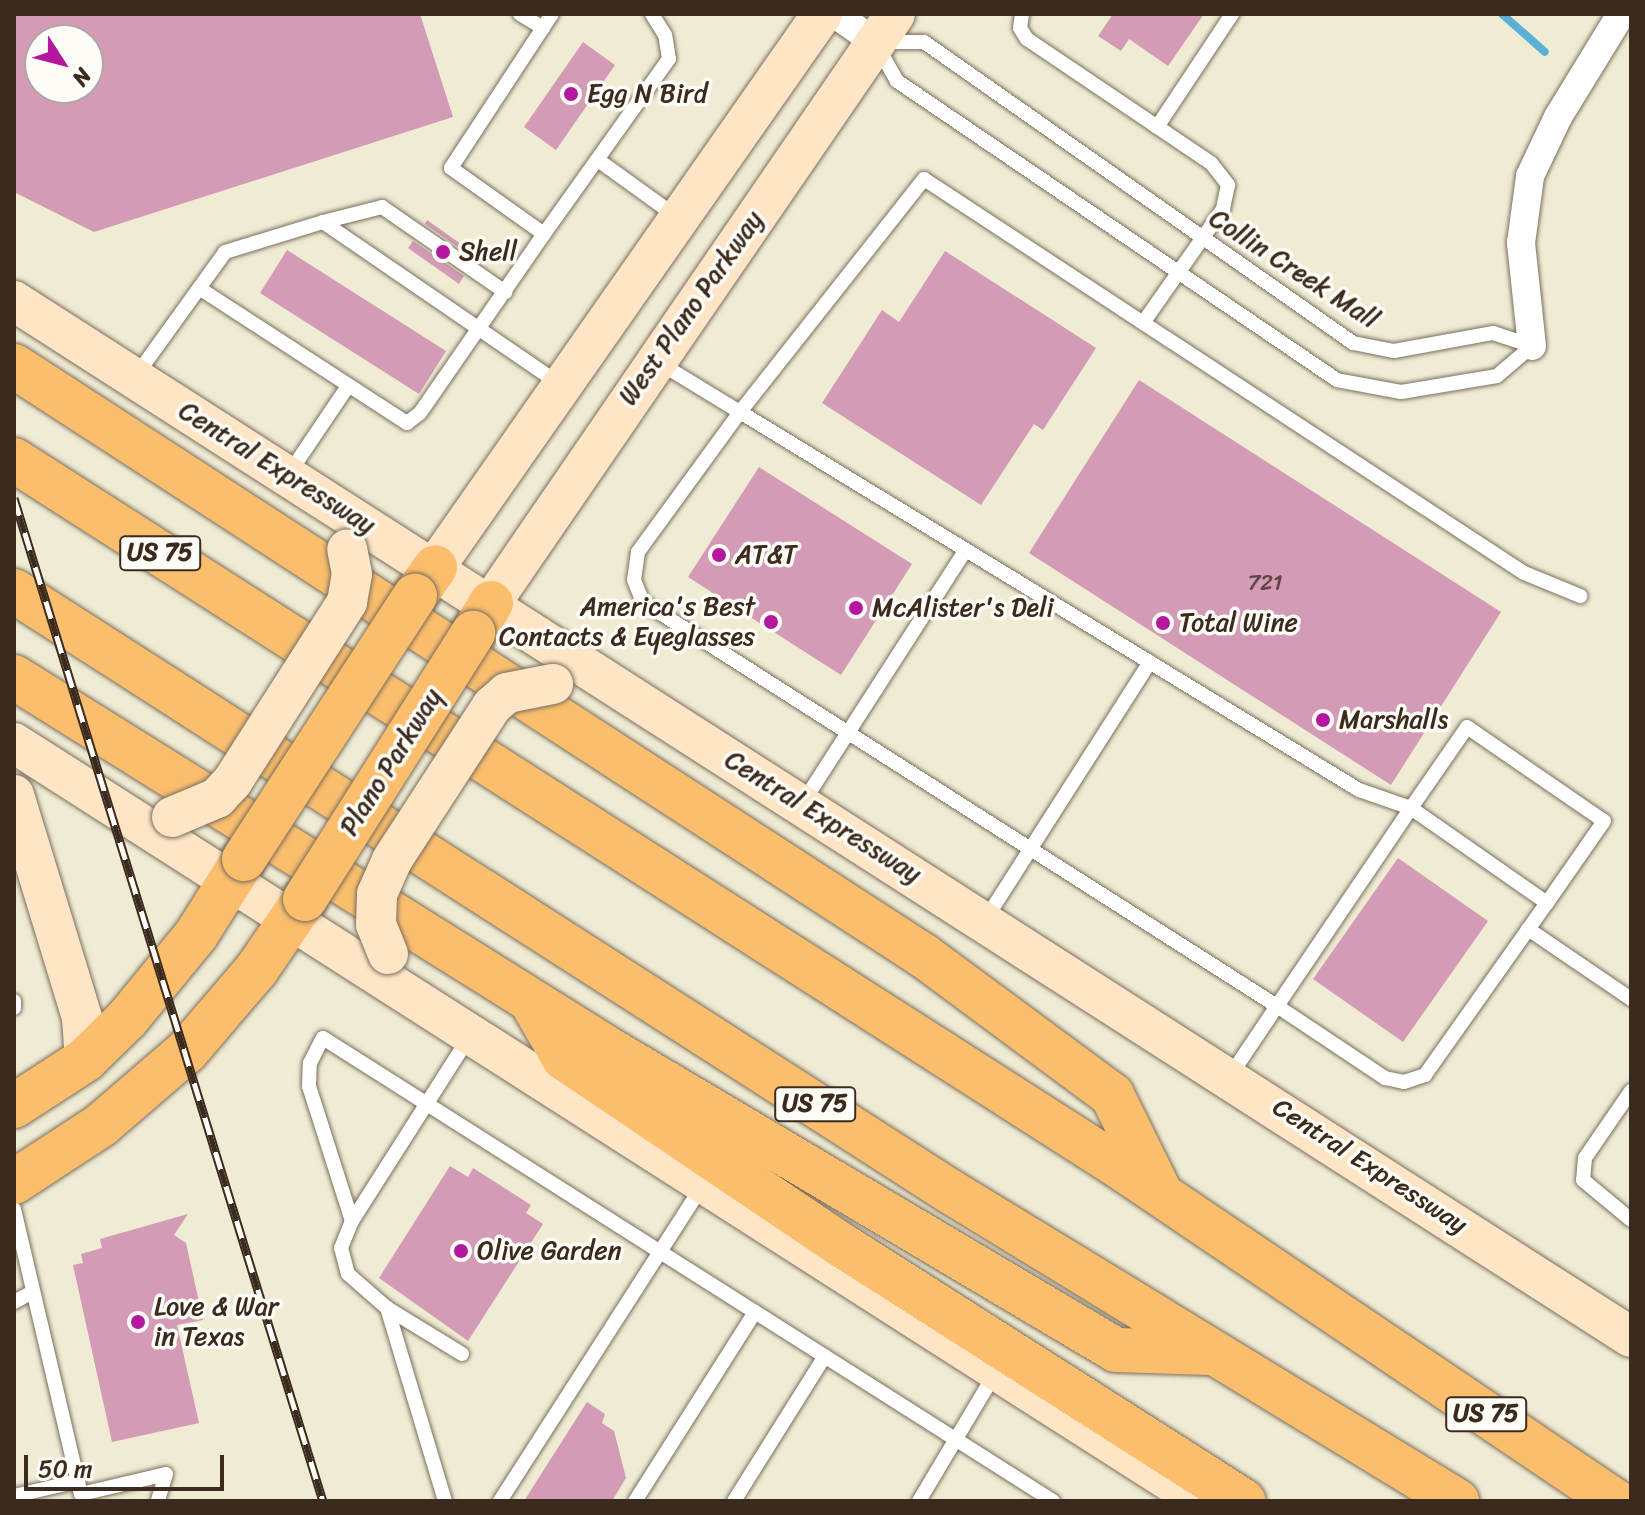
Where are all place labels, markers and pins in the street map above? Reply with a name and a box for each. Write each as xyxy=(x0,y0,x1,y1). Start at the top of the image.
place label: Egg N Bird xyxy=(587,78,707,110)
marker: Egg N Bird xyxy=(562,85,580,103)
place label: Shell xyxy=(459,236,517,268)
marker: Shell xyxy=(434,243,452,261)
place label: AT&T xyxy=(735,539,797,571)
marker: AT&T xyxy=(710,546,728,564)
place label: America's Best Contacts & Eyeglasses xyxy=(499,591,755,652)
place label: McAlister's Deli xyxy=(872,592,1055,624)
marker: McAlister's Deli xyxy=(847,599,865,617)
place label: Total Wine xyxy=(1179,607,1298,639)
marker: America's Best Contacts & Eyeglasses xyxy=(762,613,780,631)
marker: Total Wine xyxy=(1154,614,1172,632)
place label: Marshalls xyxy=(1339,704,1448,736)
marker: Marshalls xyxy=(1314,711,1332,729)
place label: Olive Garden xyxy=(477,1235,622,1267)
marker: Olive Garden xyxy=(452,1242,470,1260)
place label: Love & War in Texas xyxy=(154,1291,278,1352)
marker: Love & War in Texas xyxy=(129,1313,147,1331)

